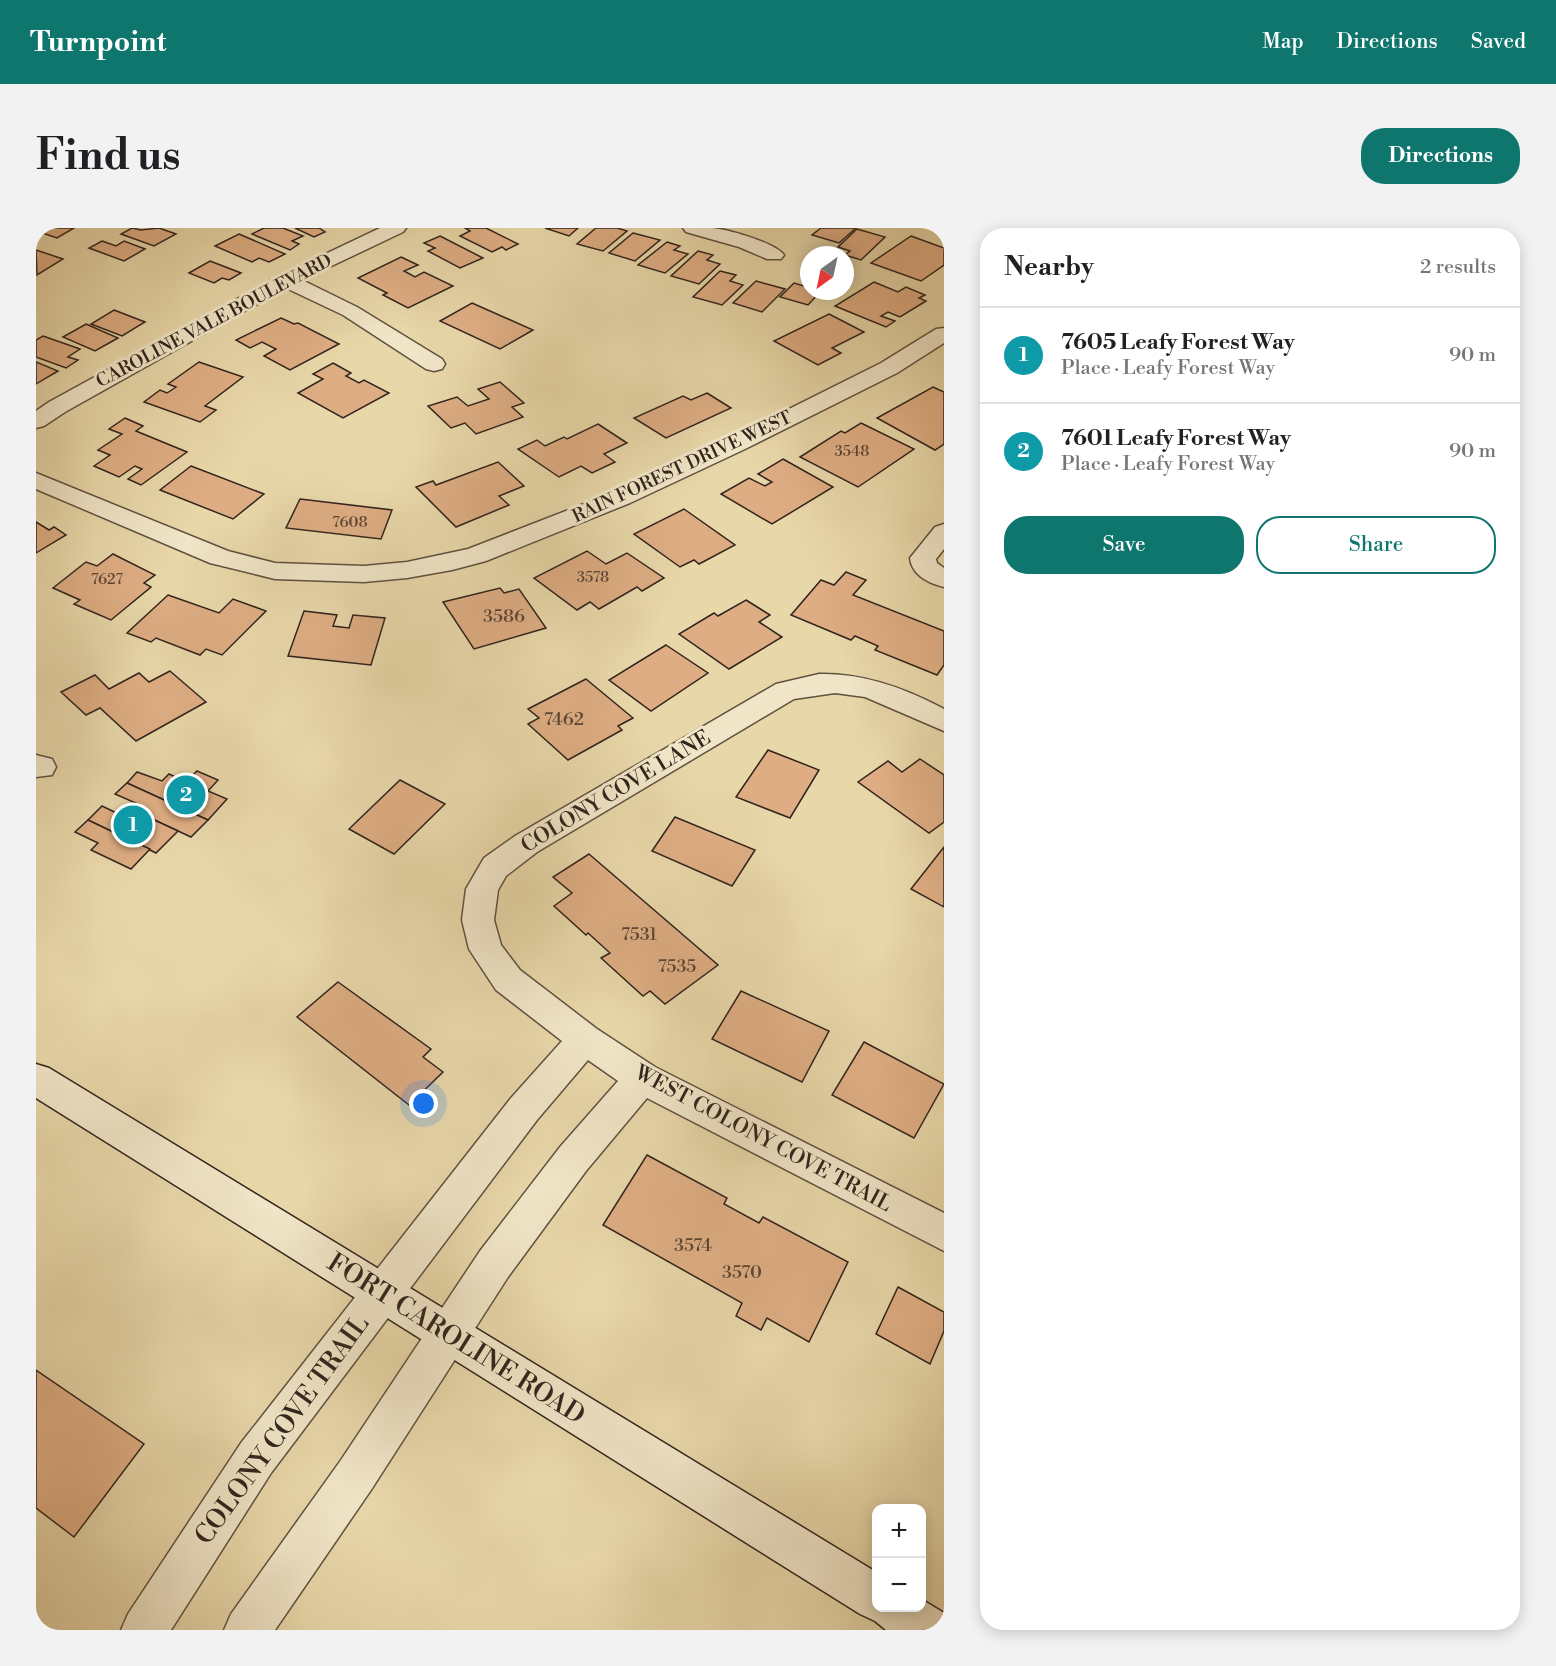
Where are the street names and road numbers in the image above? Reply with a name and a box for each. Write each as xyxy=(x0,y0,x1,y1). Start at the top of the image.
street label: CAROLINE VALE BOULEVARD xyxy=(92,249,336,393)
street label: RAIN FOREST DRIVE WEST xyxy=(568,406,796,528)
street label: COLONY COVE LANE xyxy=(516,725,716,859)
street label: WEST COLONY COVE TRAIL xyxy=(629,1060,896,1218)
street label: FORT CAROLINE ROAD xyxy=(321,1246,591,1432)
street label: COLONY COVE TRAIL xyxy=(188,1309,376,1551)

